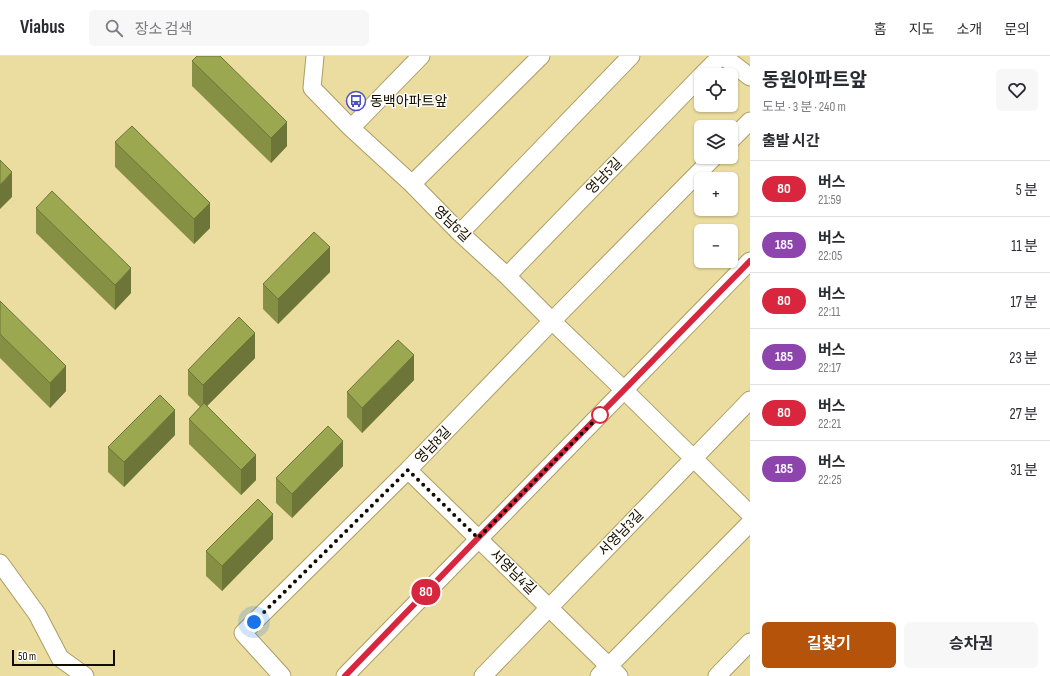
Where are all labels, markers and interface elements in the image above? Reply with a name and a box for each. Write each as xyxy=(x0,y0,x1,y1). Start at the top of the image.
search box xyxy=(89,10,369,46)
text: Viabus xyxy=(20,16,65,39)
icon: search xyxy=(103,17,125,39)
text: 장소 검색 xyxy=(135,20,192,39)
text: 홈 xyxy=(874,21,887,38)
text: 지도 xyxy=(909,21,934,38)
text: 소개 xyxy=(956,21,982,38)
text: 문의 xyxy=(1004,21,1030,38)
map controls xyxy=(694,68,738,268)
button: locate xyxy=(694,68,738,112)
text: 동원아파트앞 xyxy=(762,69,867,92)
button: heart xyxy=(996,69,1038,111)
bus stop icon: 동백아파트앞 xyxy=(345,90,367,112)
place label: 동백아파트앞 xyxy=(370,93,447,110)
text: 도보 · 3 분 · 240 m xyxy=(762,99,846,115)
button: layers xyxy=(694,120,738,164)
text: 출발 시간 xyxy=(762,132,820,151)
street label: 영남5길 xyxy=(583,154,625,198)
button: + xyxy=(694,172,738,216)
text: 버스 xyxy=(818,173,846,192)
text: 80 xyxy=(777,180,791,197)
text: 5 분 xyxy=(1016,181,1038,200)
text: 21:59 xyxy=(818,192,841,208)
street label: 영남6길 xyxy=(430,202,474,246)
button: − xyxy=(694,224,738,268)
text: 버스 xyxy=(818,229,846,248)
text: 185 xyxy=(775,236,793,253)
text: 11 분 xyxy=(1011,237,1038,256)
text: 22:05 xyxy=(818,248,842,264)
text: 버스 xyxy=(818,285,846,304)
text: 80 xyxy=(777,292,791,309)
text: 17 분 xyxy=(1011,293,1038,312)
text: 22:11 xyxy=(818,304,840,320)
text: 버스 xyxy=(818,341,846,360)
text: 185 xyxy=(775,348,793,365)
text: 23 분 xyxy=(1009,349,1038,368)
text: 22:17 xyxy=(818,360,841,376)
text: 버스 xyxy=(818,397,846,416)
text: 80 xyxy=(777,404,791,421)
text: 27 분 xyxy=(1010,405,1038,424)
unlabelled marker xyxy=(591,406,609,424)
text: 22:21 xyxy=(818,416,841,432)
street label: 영남8길 xyxy=(411,423,455,467)
text: 버스 xyxy=(818,453,846,472)
text: 185 xyxy=(775,460,793,477)
text: 31 분 xyxy=(1010,461,1038,480)
text: 22:25 xyxy=(818,472,842,488)
street label: 서영남3길 xyxy=(595,506,647,560)
street label: 서영남4길 xyxy=(486,546,540,598)
line badge: 80 xyxy=(408,579,444,605)
text: 80 xyxy=(419,583,433,600)
your location xyxy=(244,612,264,632)
button: 길찾기 xyxy=(762,622,896,668)
button: 승차권 xyxy=(904,622,1038,668)
scale bar xyxy=(12,648,115,667)
text: 50 m xyxy=(18,650,36,663)

